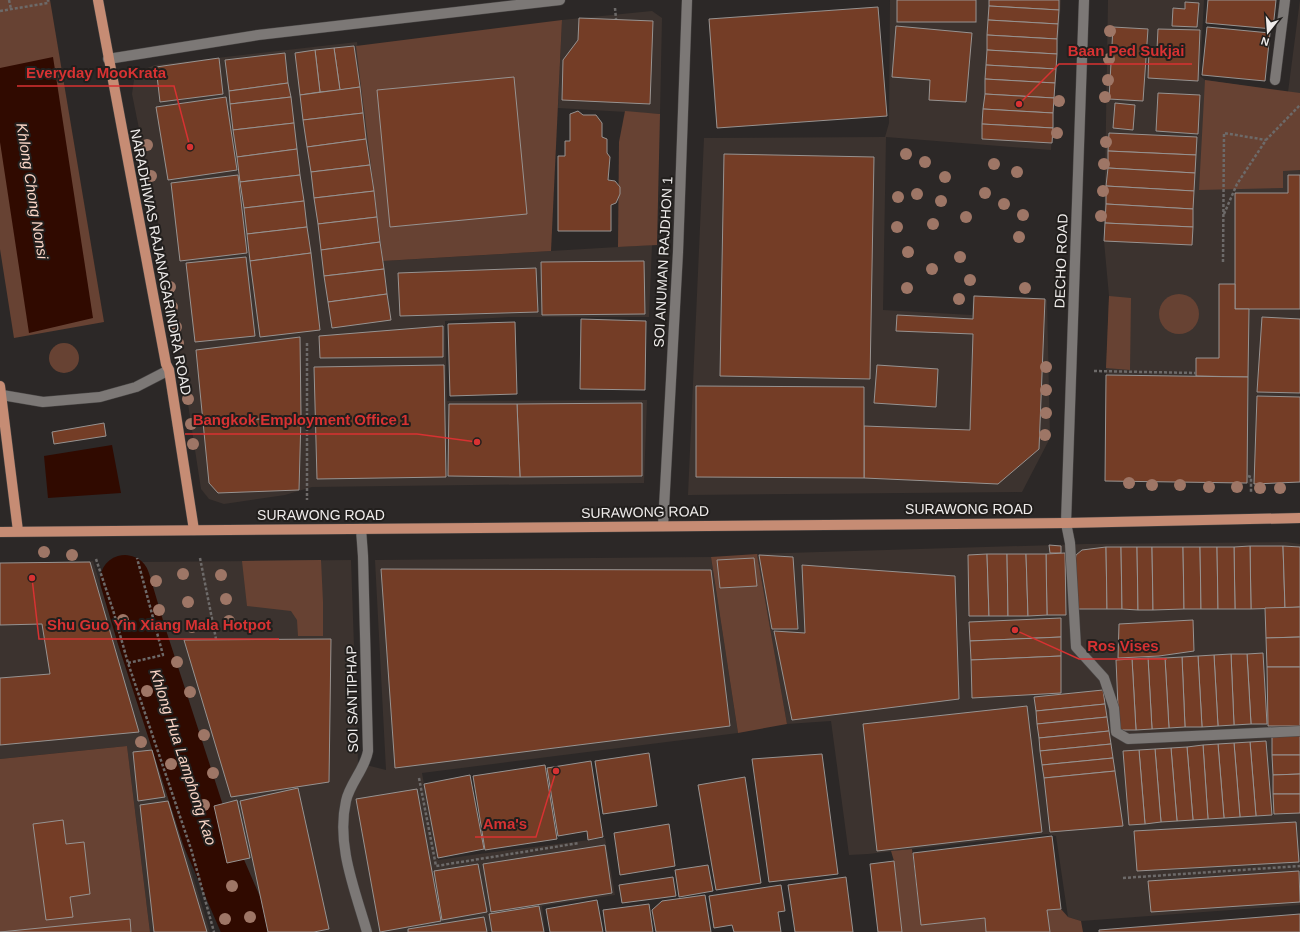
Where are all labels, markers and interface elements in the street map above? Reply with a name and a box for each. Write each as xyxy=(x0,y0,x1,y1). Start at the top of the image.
north arrow xyxy=(1248,12,1288,52)
text: N xyxy=(1259,35,1271,48)
callout: Baan Ped Sukjai xyxy=(1059,37,1192,64)
text: Baan Ped Sukjai xyxy=(1068,42,1184,59)
callout: Everyday MooKrata xyxy=(17,59,174,86)
text: Everyday MooKrata xyxy=(26,64,167,81)
water label: Khlong Chong Nonsi xyxy=(13,122,52,261)
street label: NARADHIWAS RAJANAGARINDRA ROAD xyxy=(127,127,195,397)
street label: SOI ANUMAN RAJDHON 1 xyxy=(651,176,675,348)
street label: DECHO ROAD xyxy=(1051,213,1071,309)
callout: Bangkok Employment Office 1 xyxy=(185,407,417,434)
text: Bangkok Employment Office 1 xyxy=(193,411,409,428)
street label: SURAWONG ROAD xyxy=(905,501,1033,517)
street label: SURAWONG ROAD xyxy=(581,503,709,521)
street label: SURAWONG ROAD xyxy=(257,507,385,523)
callout: Shu Guo Yin Xiang Mala Hotpot xyxy=(39,612,279,639)
text: Shu Guo Yin Xiang Mala Hotpot xyxy=(47,616,271,633)
callout: Ros Vises xyxy=(1079,632,1167,659)
text: Ros Vises xyxy=(1087,637,1159,654)
street label: SOI SANTIPHAP xyxy=(343,645,361,753)
water label: Khlong Hua Lamphong Kao xyxy=(147,667,220,847)
callout: Ama's xyxy=(475,810,536,837)
text: Ama's xyxy=(483,815,527,832)

